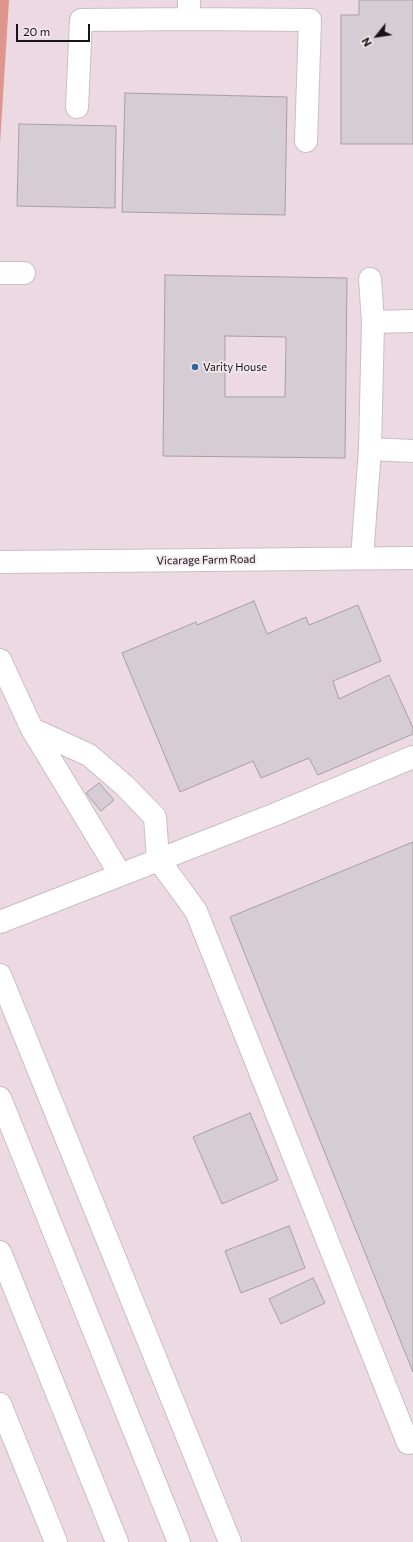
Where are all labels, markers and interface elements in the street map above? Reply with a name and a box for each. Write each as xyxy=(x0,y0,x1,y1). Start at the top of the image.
scale bar xyxy=(18,16,92,42)
north arrow xyxy=(357,16,397,56)
text: 20 m xyxy=(23,24,50,38)
text: N xyxy=(358,35,374,49)
place label: Varity House xyxy=(203,360,267,374)
marker: Varity House xyxy=(190,362,200,372)
street label: Vicarage Farm Road xyxy=(156,553,256,567)

